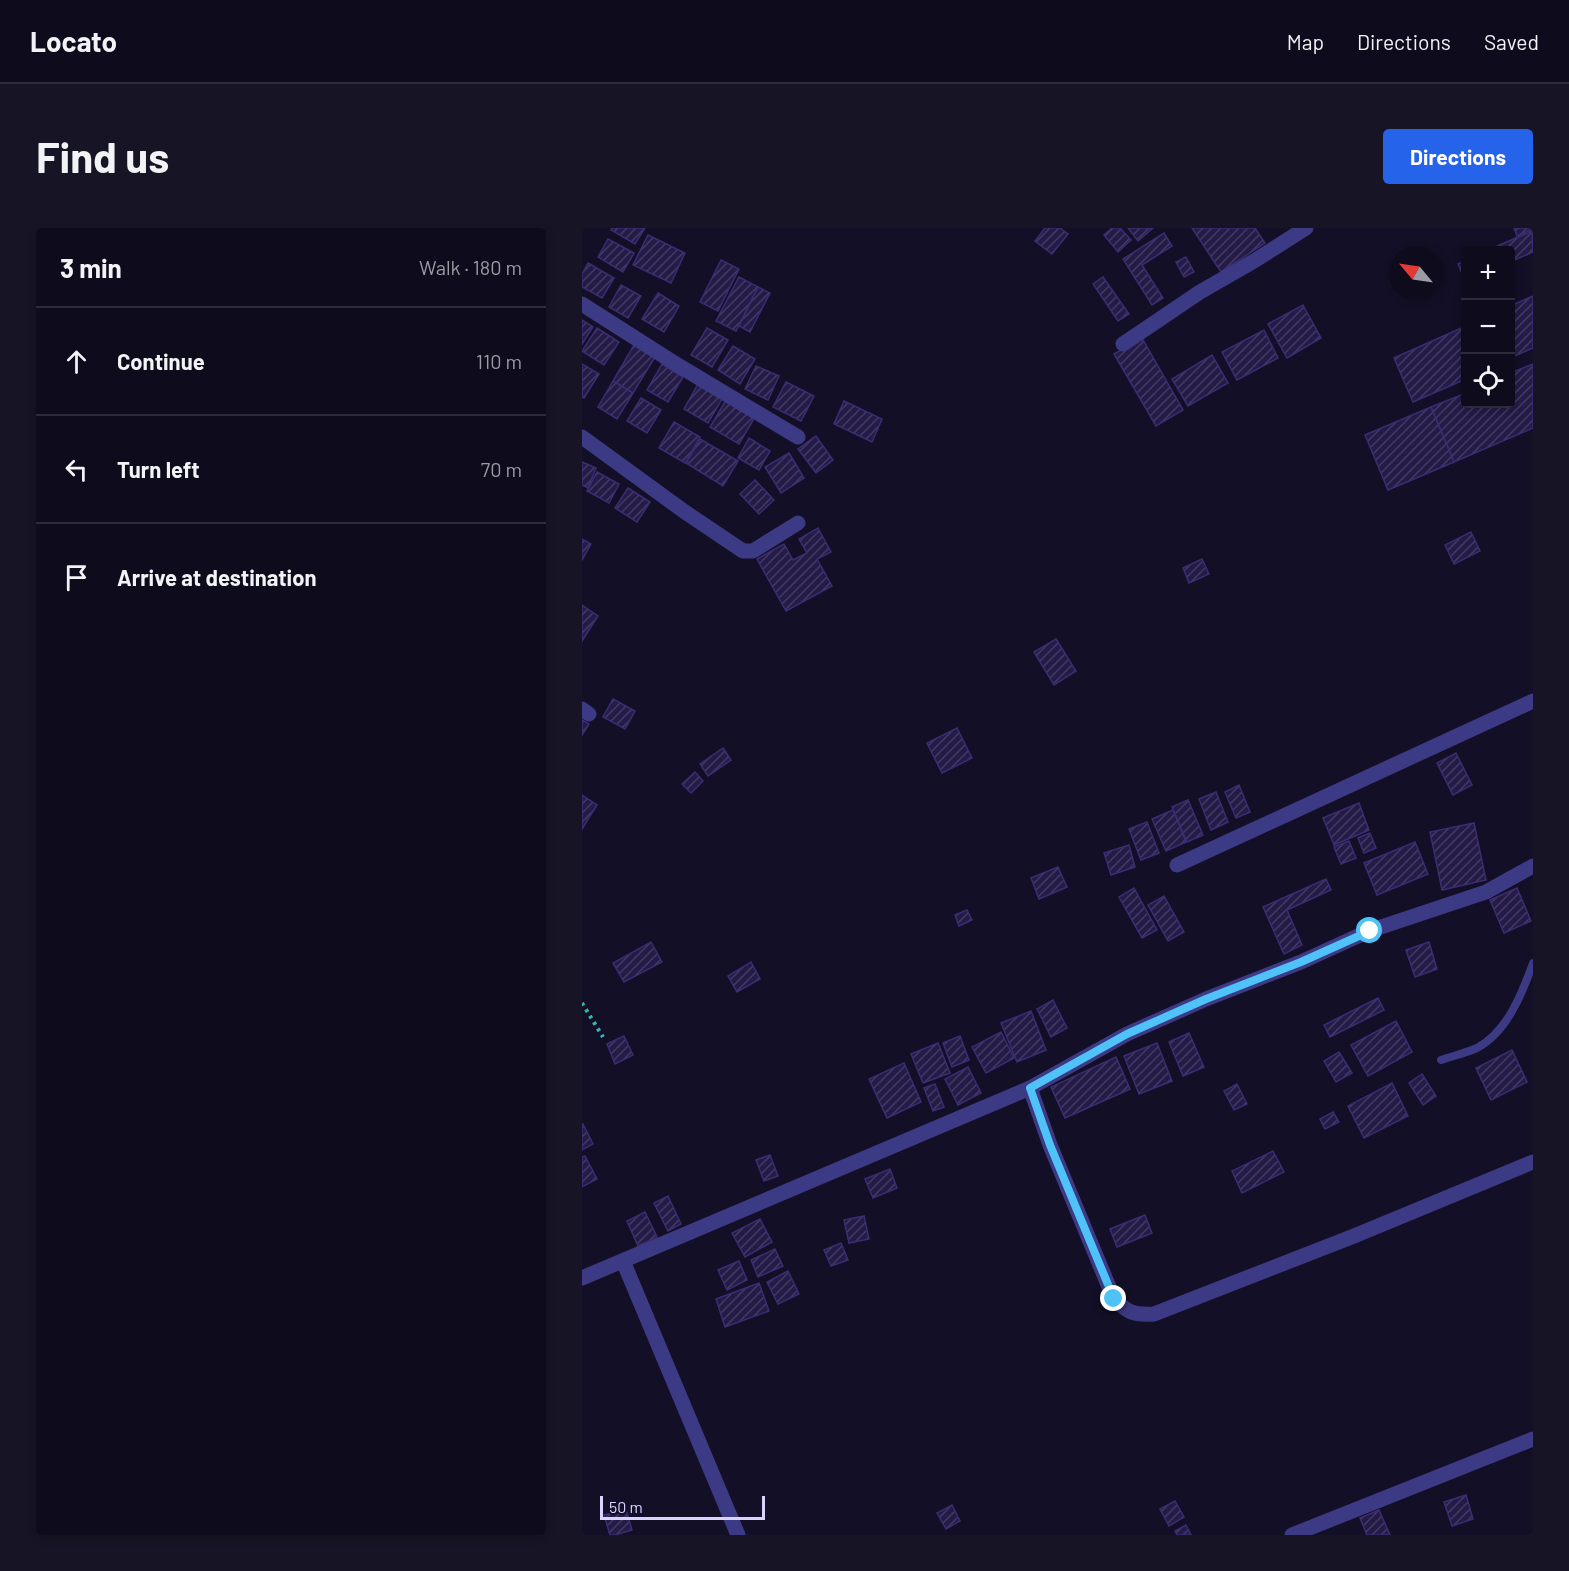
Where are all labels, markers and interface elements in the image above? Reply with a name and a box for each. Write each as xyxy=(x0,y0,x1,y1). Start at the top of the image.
text: Locato xyxy=(30,24,117,58)
text: Map xyxy=(1287,29,1324,54)
text: Directions xyxy=(1357,29,1451,54)
text: Saved xyxy=(1484,29,1539,54)
button: Directions xyxy=(1383,129,1533,184)
text: Find us xyxy=(36,131,169,181)
north arrow xyxy=(1389,246,1443,300)
map controls xyxy=(1461,246,1515,408)
button: + xyxy=(1461,246,1515,300)
text: 3 min xyxy=(60,252,122,283)
text: Walk · 180 m xyxy=(419,255,522,279)
button: − xyxy=(1461,300,1515,354)
icon: ahead xyxy=(60,345,93,378)
text: Continue xyxy=(117,348,205,374)
text: 110 m xyxy=(476,349,522,373)
button: locate xyxy=(1461,354,1515,408)
icon: left xyxy=(60,453,93,486)
text: Turn left xyxy=(117,456,200,482)
text: 70 m xyxy=(481,457,522,481)
icon: arrive xyxy=(60,561,93,594)
text: Arrive at destination xyxy=(117,564,316,590)
route start xyxy=(1356,917,1382,943)
route end xyxy=(1100,1285,1126,1311)
scale bar xyxy=(600,1493,765,1520)
text: 50 m xyxy=(609,1497,643,1516)

